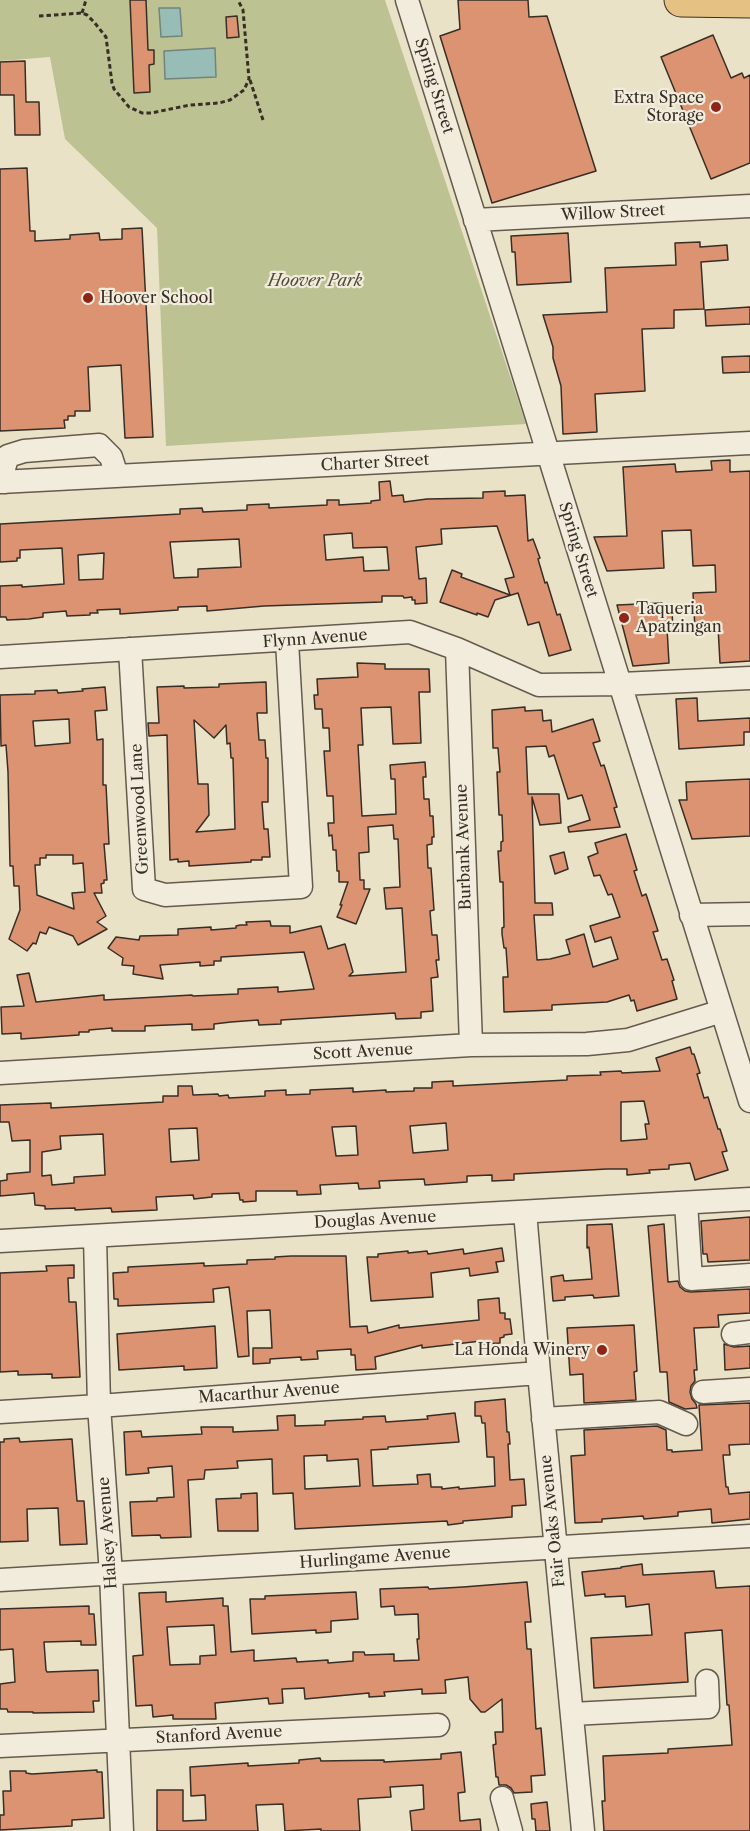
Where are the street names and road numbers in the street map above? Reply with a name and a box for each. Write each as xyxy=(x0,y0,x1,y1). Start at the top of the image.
street label: Spring Street xyxy=(410,36,458,136)
street label: Willow Street xyxy=(561,201,665,225)
street label: Charter Street xyxy=(320,451,430,475)
street label: Spring Street xyxy=(554,500,602,600)
street label: Flynn Avenue xyxy=(262,626,368,652)
street label: Greenwood Lane xyxy=(127,743,153,875)
street label: Burbank Avenue xyxy=(452,784,476,910)
street label: Scott Avenue xyxy=(312,1040,414,1064)
street label: Douglas Avenue xyxy=(313,1207,437,1233)
street label: Macarthur Avenue xyxy=(198,1378,340,1408)
street label: Fair Oaks Avenue xyxy=(536,1454,570,1588)
street label: Halsey Avenue xyxy=(95,1476,121,1590)
street label: Hurlingame Avenue xyxy=(299,1543,451,1573)
street label: Stanford Avenue xyxy=(155,1722,283,1748)

